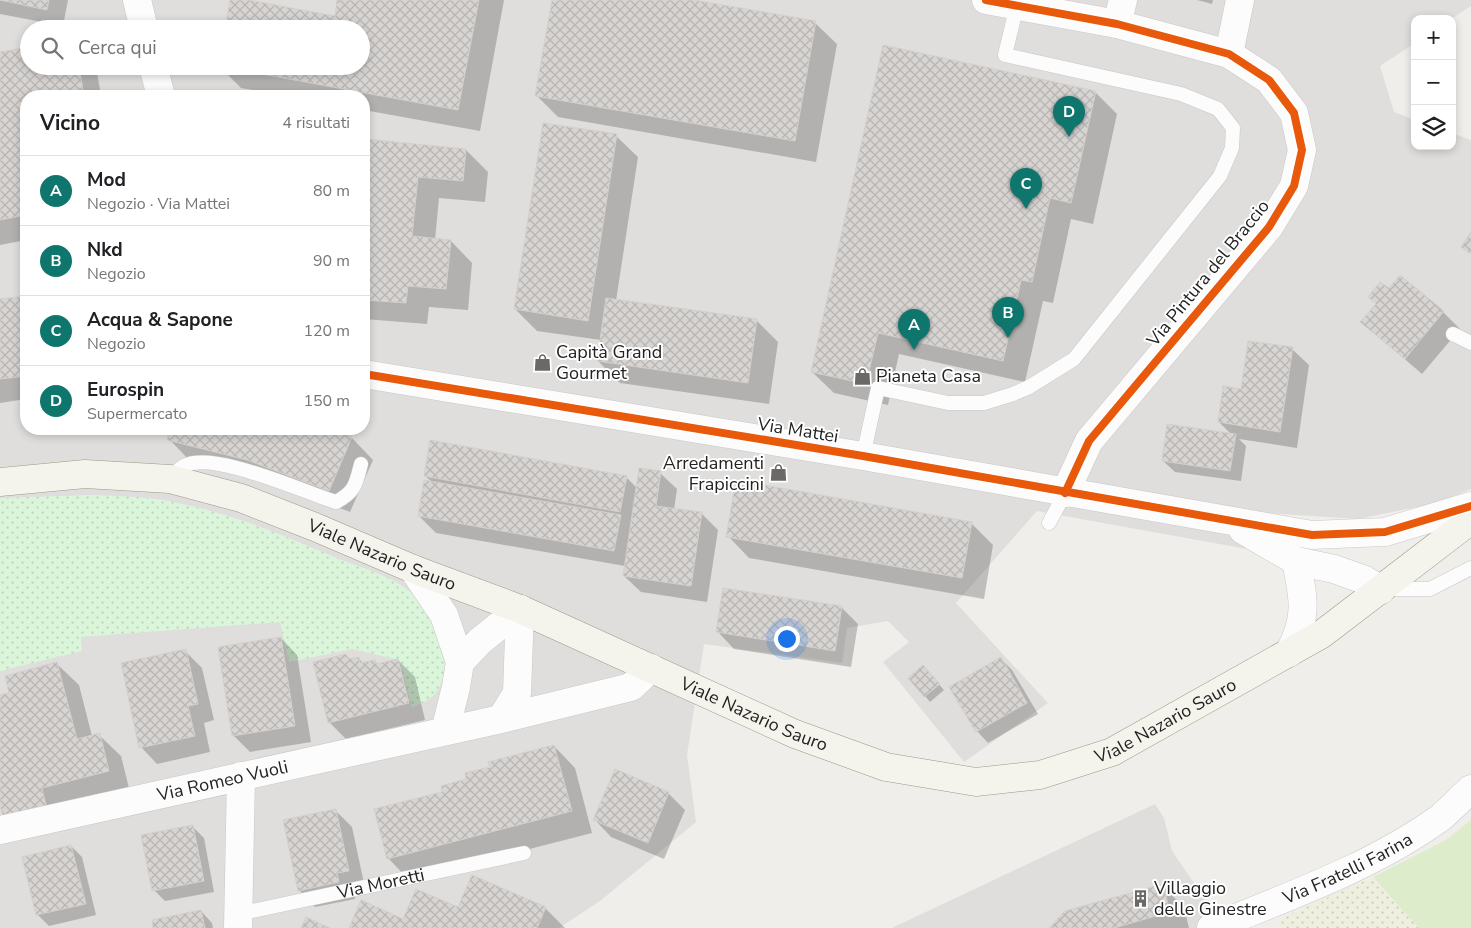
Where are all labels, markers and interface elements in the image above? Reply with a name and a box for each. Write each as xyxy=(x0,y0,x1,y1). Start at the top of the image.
map controls xyxy=(1411,15,1456,150)
button: + xyxy=(1411,15,1456,60)
search box xyxy=(20,20,370,75)
icon: search xyxy=(38,34,66,62)
text: Cerca qui xyxy=(78,35,157,61)
button: − xyxy=(1411,60,1456,105)
pin: D xyxy=(1053,96,1085,137)
button: layers xyxy=(1411,105,1456,150)
text: Vicino xyxy=(40,109,100,137)
text: 4 risultati xyxy=(282,112,350,134)
text: Mod xyxy=(87,167,126,193)
pin: C xyxy=(1010,168,1042,209)
text: A xyxy=(50,180,62,202)
text: 80 m xyxy=(313,180,350,202)
text: Negozio · Via Mattei xyxy=(87,193,230,215)
street label: Via Pintura del Braccio xyxy=(1141,195,1275,352)
text: Nkd xyxy=(87,237,123,263)
text: B xyxy=(50,250,62,272)
text: 90 m xyxy=(313,250,350,272)
text: Negozio xyxy=(87,263,146,285)
pin: B xyxy=(992,297,1024,338)
text: Acqua & Sapone xyxy=(87,307,233,333)
pin: A xyxy=(898,309,930,350)
text: C xyxy=(51,320,61,342)
text: 120 m xyxy=(303,320,350,342)
text: Negozio xyxy=(87,333,146,355)
place label: Capità Grand Gourmet xyxy=(556,340,662,385)
shop icon: Capità Grand Gourmet xyxy=(532,352,552,372)
place label: Pianeta Casa xyxy=(876,364,981,388)
shop icon: Pianeta Casa xyxy=(852,366,872,386)
text: Eurospin xyxy=(87,377,164,403)
text: D xyxy=(50,390,62,412)
text: 150 m xyxy=(303,390,350,412)
text: Supermercato xyxy=(87,403,187,425)
street label: Via Mattei xyxy=(755,412,840,448)
place label: Arredamenti Frapiccini xyxy=(663,451,764,496)
shop icon: Arredamenti Frapiccini xyxy=(768,463,788,483)
street label: Viale Nazario Sauro xyxy=(303,513,460,596)
your location xyxy=(774,626,800,652)
street label: Viale Nazario Sauro xyxy=(676,671,831,757)
street label: Viale Nazario Sauro xyxy=(1090,673,1241,769)
street label: Via Romeo Vuoli xyxy=(154,755,290,807)
street label: Via Fratelli Farina xyxy=(1278,827,1417,910)
street label: Via Moretti xyxy=(334,863,427,905)
place label: Villaggio delle Ginestre xyxy=(1153,876,1267,921)
building icon: Villaggio delle Ginestre xyxy=(1130,888,1150,908)

